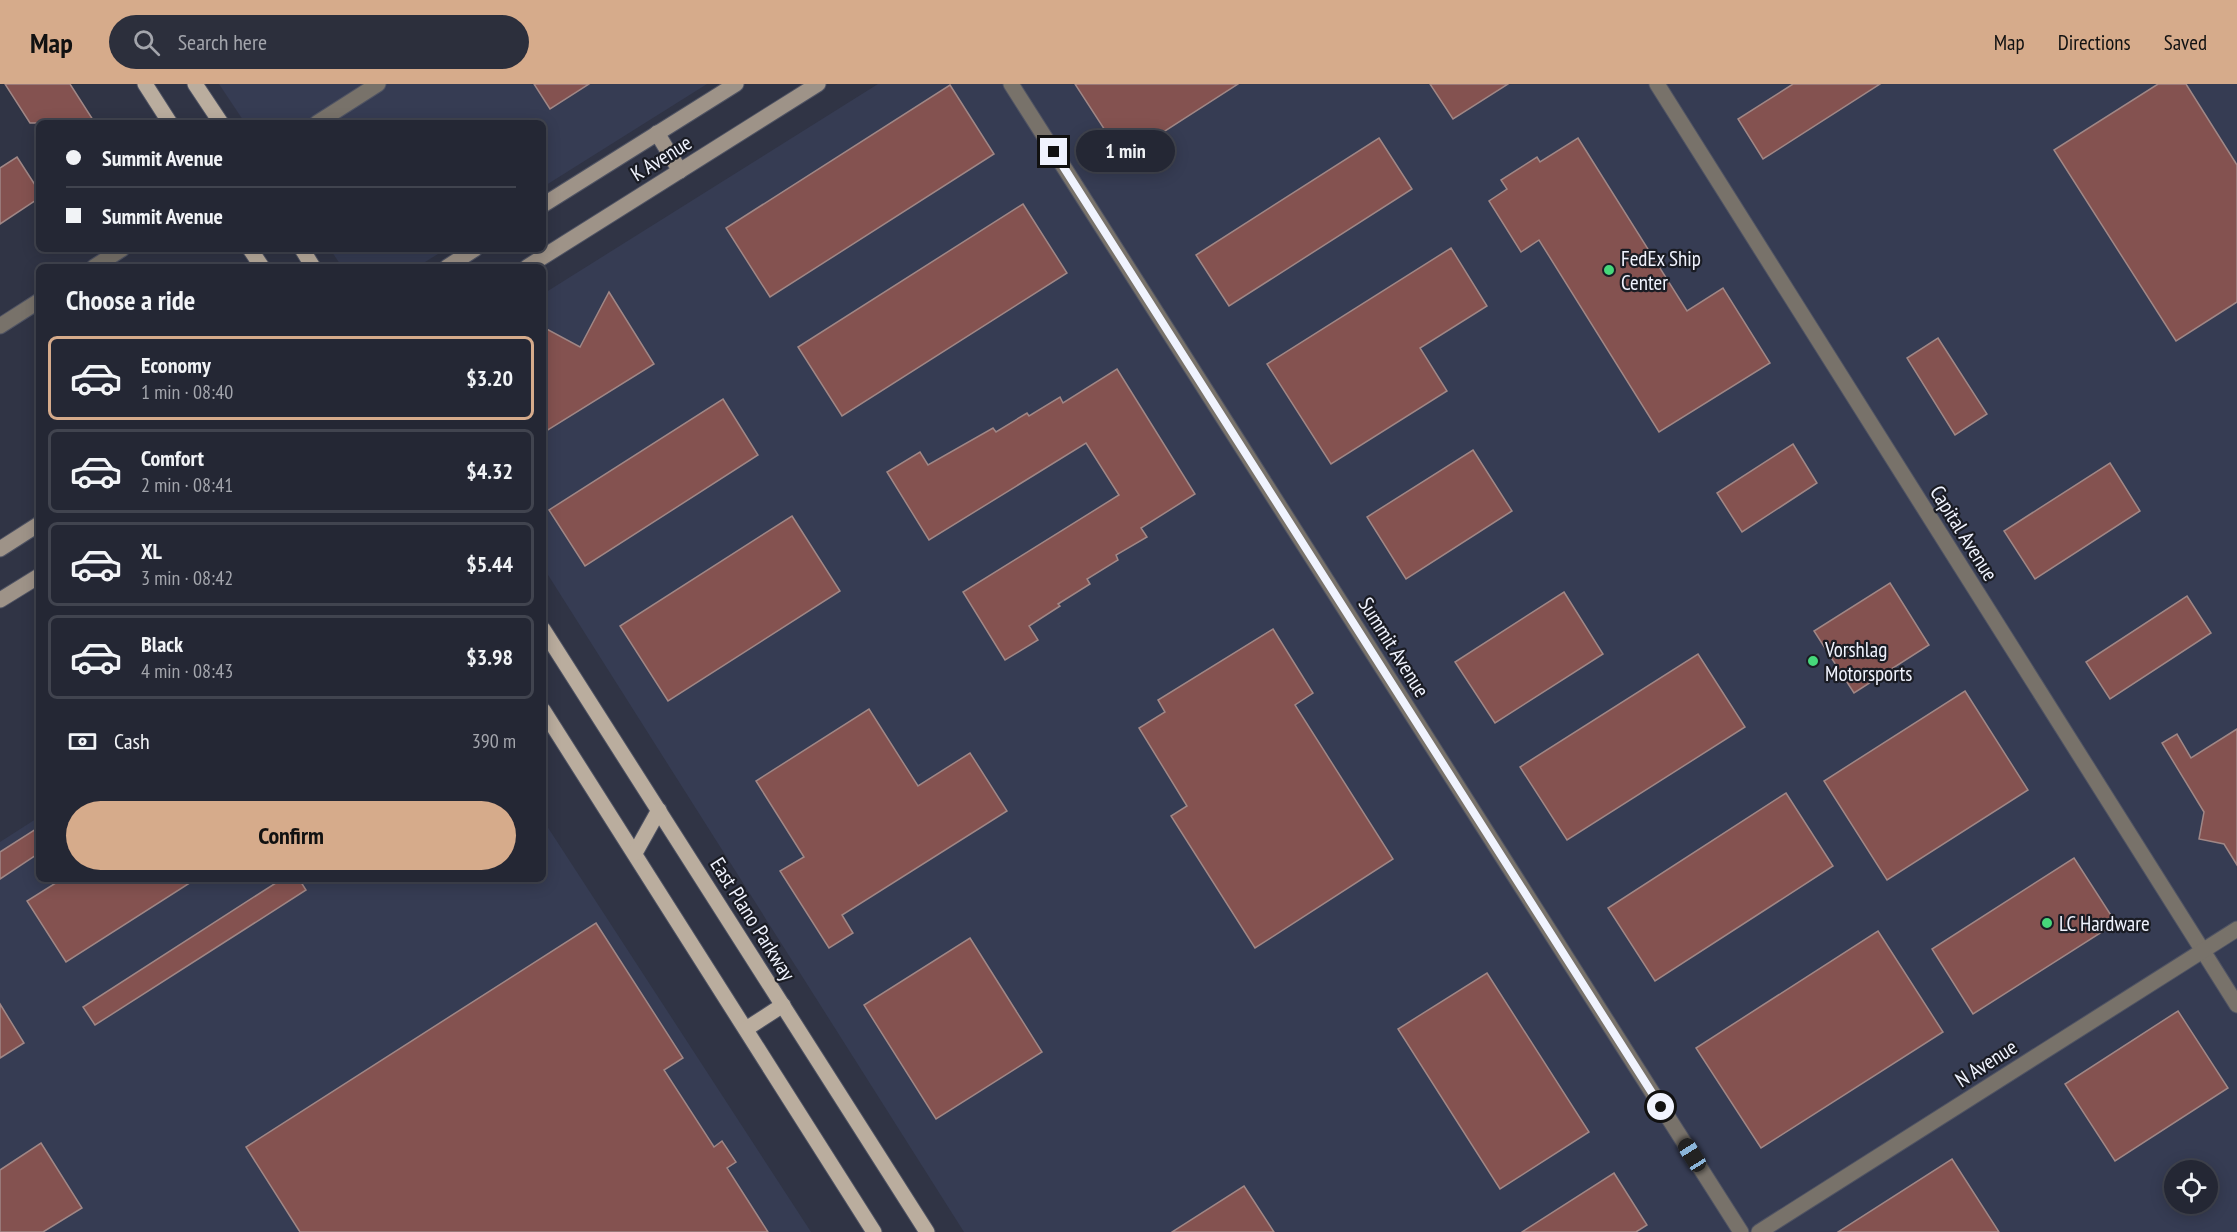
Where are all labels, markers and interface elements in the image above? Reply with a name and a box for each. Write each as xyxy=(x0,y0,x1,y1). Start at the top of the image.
search box xyxy=(109,15,529,69)
text: Map xyxy=(30,24,73,61)
icon: search xyxy=(130,26,163,59)
text: Search here xyxy=(178,28,267,56)
text: Map xyxy=(1994,29,2025,56)
text: Directions xyxy=(2058,29,2131,56)
text: Saved xyxy=(2164,29,2207,56)
street label: K Avenue xyxy=(626,129,696,187)
callout: 1 min xyxy=(1075,131,1174,173)
route end xyxy=(1040,138,1067,165)
text: 1 min xyxy=(1105,138,1146,164)
text: Summit Avenue xyxy=(102,144,223,172)
text: Summit Avenue xyxy=(102,202,223,230)
place label: FedEx Ship Center xyxy=(1621,245,1701,296)
marker: FedEx Ship Center xyxy=(1602,263,1616,277)
text: Choose a ride xyxy=(66,283,195,317)
icon: car xyxy=(69,351,123,405)
text: Economy xyxy=(141,351,211,379)
text: $3.20 xyxy=(466,364,513,392)
text: 1 min · 08:40 xyxy=(141,379,233,405)
icon: car xyxy=(69,444,123,498)
text: Comfort xyxy=(141,444,204,472)
text: $4.32 xyxy=(466,457,513,485)
text: 2 min · 08:41 xyxy=(141,472,233,498)
street label: Capital Avenue xyxy=(1924,480,2004,586)
icon: car xyxy=(69,537,123,591)
text: XL xyxy=(141,537,162,565)
text: $5.44 xyxy=(466,550,513,578)
text: 3 min · 08:42 xyxy=(141,565,233,591)
street label: Summit Avenue xyxy=(1353,592,1435,702)
icon: car xyxy=(69,630,123,684)
text: Black xyxy=(141,630,183,658)
place label: Vorshlag Motorsports xyxy=(1824,636,1912,687)
text: $3.98 xyxy=(466,643,513,671)
marker: Vorshlag Motorsports xyxy=(1806,654,1820,668)
text: 4 min · 08:43 xyxy=(141,658,233,684)
icon: cash xyxy=(66,725,99,758)
text: Cash xyxy=(114,727,150,755)
text: 390 m xyxy=(472,728,516,754)
button: Confirm xyxy=(66,801,516,870)
street label: East Plano Parkway xyxy=(704,852,802,986)
place label: LC Hardware xyxy=(2059,910,2150,937)
marker: LC Hardware xyxy=(2040,916,2054,930)
street label: N Avenue xyxy=(1950,1033,2022,1093)
route start xyxy=(1647,1093,1674,1120)
car xyxy=(1675,1135,1709,1175)
map controls xyxy=(2164,1160,2218,1214)
button: locate xyxy=(2164,1160,2218,1214)

